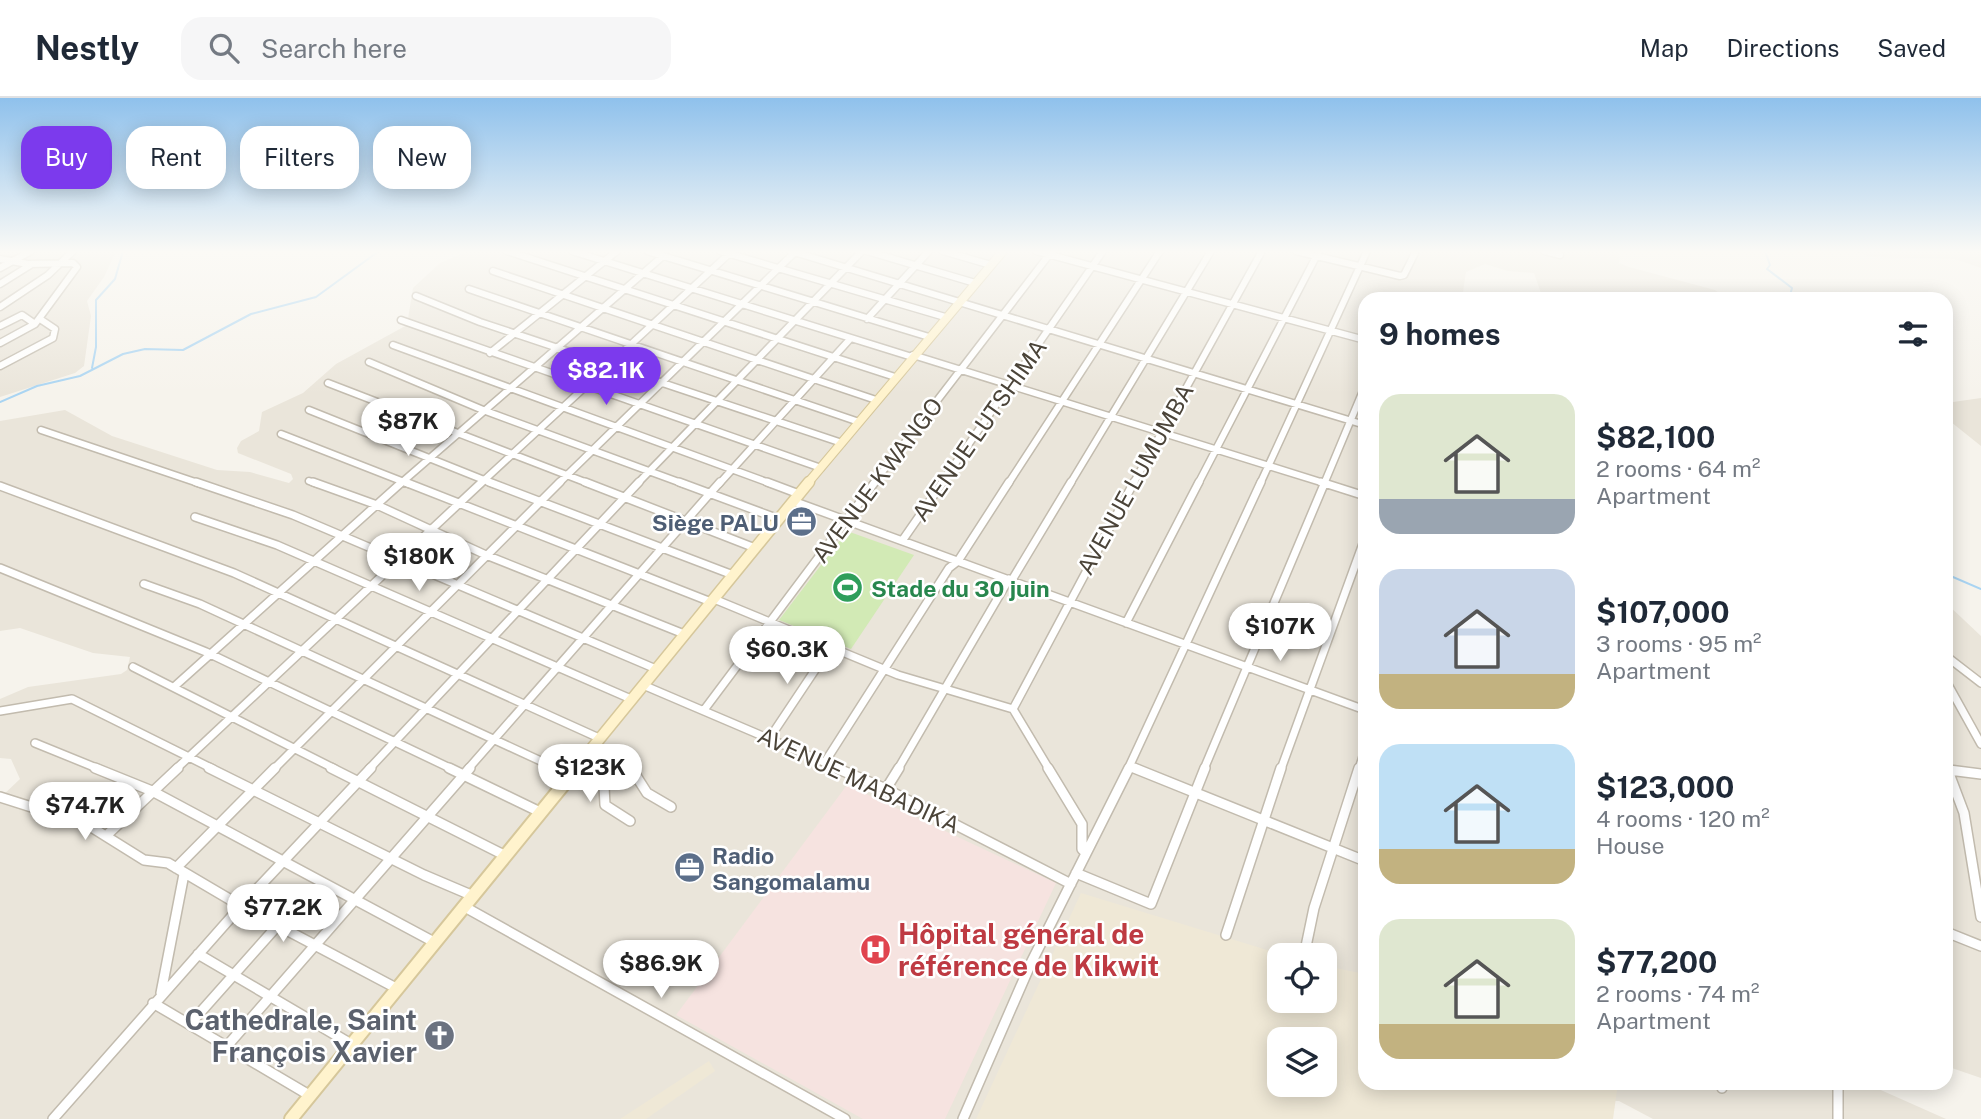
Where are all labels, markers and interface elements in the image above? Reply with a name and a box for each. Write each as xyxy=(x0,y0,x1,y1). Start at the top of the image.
search box xyxy=(181,17,671,80)
text: Nestly xyxy=(35,29,139,67)
icon: search xyxy=(205,29,243,67)
text: Search here xyxy=(261,33,407,64)
text: Map xyxy=(1640,34,1689,62)
text: Directions xyxy=(1727,34,1839,62)
text: Saved xyxy=(1877,34,1946,62)
chip: Buy xyxy=(21,126,112,189)
chip: Rent xyxy=(126,126,226,189)
chip: Filters xyxy=(240,126,359,189)
chip: New xyxy=(373,126,471,189)
icon: filters xyxy=(1894,315,1932,353)
text: 9 homes xyxy=(1379,316,1501,352)
street label: AVENUE LUTSHIMA xyxy=(906,334,1052,526)
pin: $82.1K xyxy=(549,348,663,407)
text: $82.1K xyxy=(567,356,645,383)
street label: AVENUE LUMUMBA xyxy=(1071,379,1199,579)
street label: AVENUE KWANGO xyxy=(806,392,948,568)
pin: $87K xyxy=(367,398,449,458)
text: $87K xyxy=(377,407,439,434)
text: $82,100 xyxy=(1596,419,1715,455)
icon: home xyxy=(1435,422,1519,506)
text: 2 rooms · 64 m² xyxy=(1596,455,1760,482)
text: Apartment xyxy=(1596,482,1711,509)
office icon: Siège PALU xyxy=(785,505,819,539)
place label: Siège PALU xyxy=(652,509,779,536)
pin: $180K xyxy=(370,533,468,593)
text: $180K xyxy=(383,542,455,569)
sports icon: Stade du 30 juin xyxy=(831,571,865,605)
place label: Stade du 30 juin xyxy=(871,575,1050,602)
text: $107,000 xyxy=(1596,594,1730,630)
icon: home xyxy=(1435,597,1519,681)
pin: $107K xyxy=(1231,603,1329,663)
text: $107K xyxy=(1245,612,1315,639)
pin: $60.3K xyxy=(730,626,844,686)
text: 3 rooms · 95 m² xyxy=(1596,630,1762,657)
text: $60.3K xyxy=(745,635,829,662)
text: Apartment xyxy=(1596,657,1711,684)
street label: AVENUE MABADIKA xyxy=(754,721,964,839)
pin: $123K xyxy=(541,744,639,804)
text: $123K xyxy=(554,753,626,780)
text: $123,000 xyxy=(1596,769,1734,805)
icon: home xyxy=(1435,772,1519,856)
pin: $74.7K xyxy=(28,782,142,842)
text: $74.7K xyxy=(45,791,125,818)
text: 4 rooms · 120 m² xyxy=(1596,805,1770,832)
text: House xyxy=(1596,832,1664,859)
place label: Radio Sangomalamu xyxy=(712,842,870,895)
office icon: Radio Sangomalamu xyxy=(672,851,706,885)
pin: $77.2K xyxy=(226,884,340,944)
text: $77.2K xyxy=(243,893,323,920)
place label: Hôpital général de référence de Kikwit xyxy=(898,917,1159,982)
hospital icon: Hôpital général de référence de Kikwit xyxy=(858,932,892,966)
pin: $86.9K xyxy=(604,940,718,1000)
map controls xyxy=(1267,943,1337,1097)
button: locate xyxy=(1267,943,1337,1013)
text: $77,200 xyxy=(1596,944,1717,980)
icon: home xyxy=(1435,947,1519,1031)
text: $86.9K xyxy=(619,949,703,976)
text: 2 rooms · 74 m² xyxy=(1596,980,1759,1007)
place label: Cathedrale, Saint François Xavier xyxy=(184,1003,417,1068)
text: Apartment xyxy=(1596,1007,1711,1034)
church icon: Cathedrale, Saint François Xavier xyxy=(423,1018,457,1052)
button: layers xyxy=(1267,1027,1337,1097)

